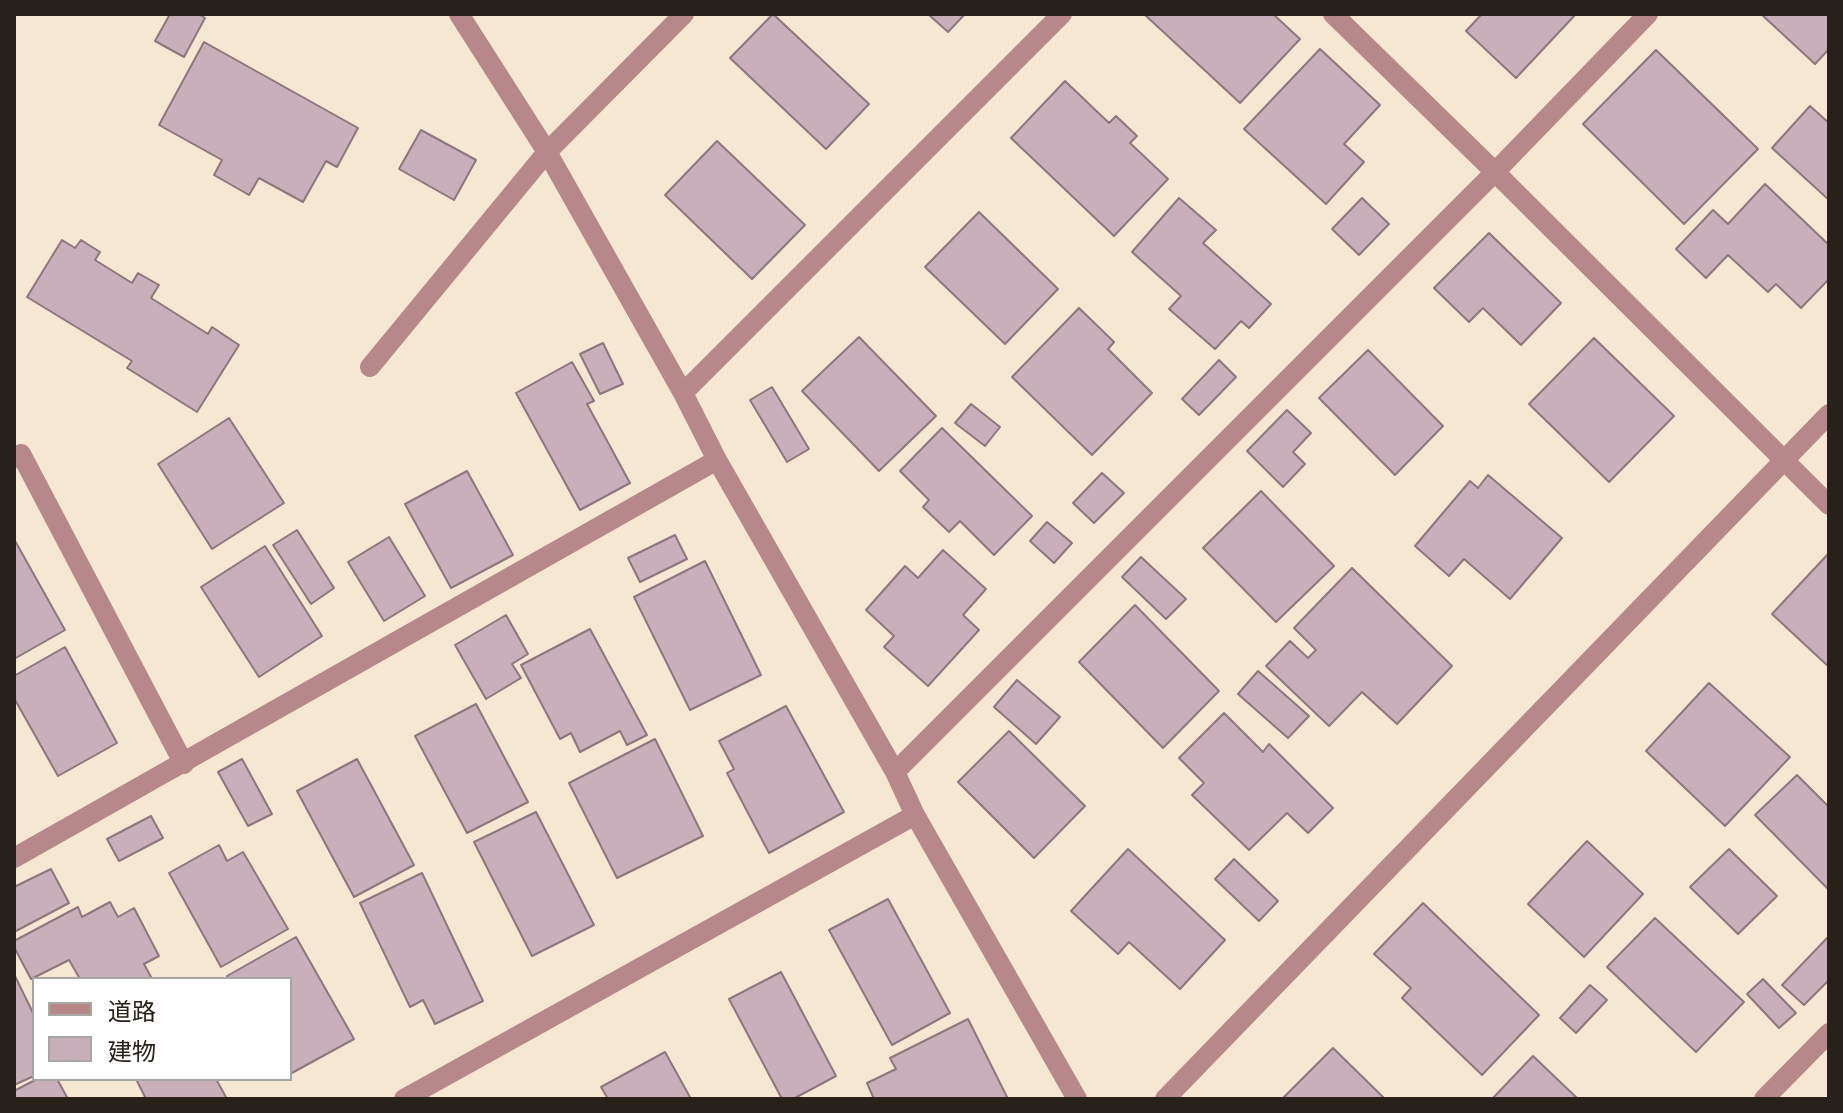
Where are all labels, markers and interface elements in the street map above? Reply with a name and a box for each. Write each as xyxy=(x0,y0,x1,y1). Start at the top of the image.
legend xyxy=(32,977,292,1081)
text: 道路 xyxy=(108,998,156,1026)
text: 建物 xyxy=(108,1038,156,1066)

